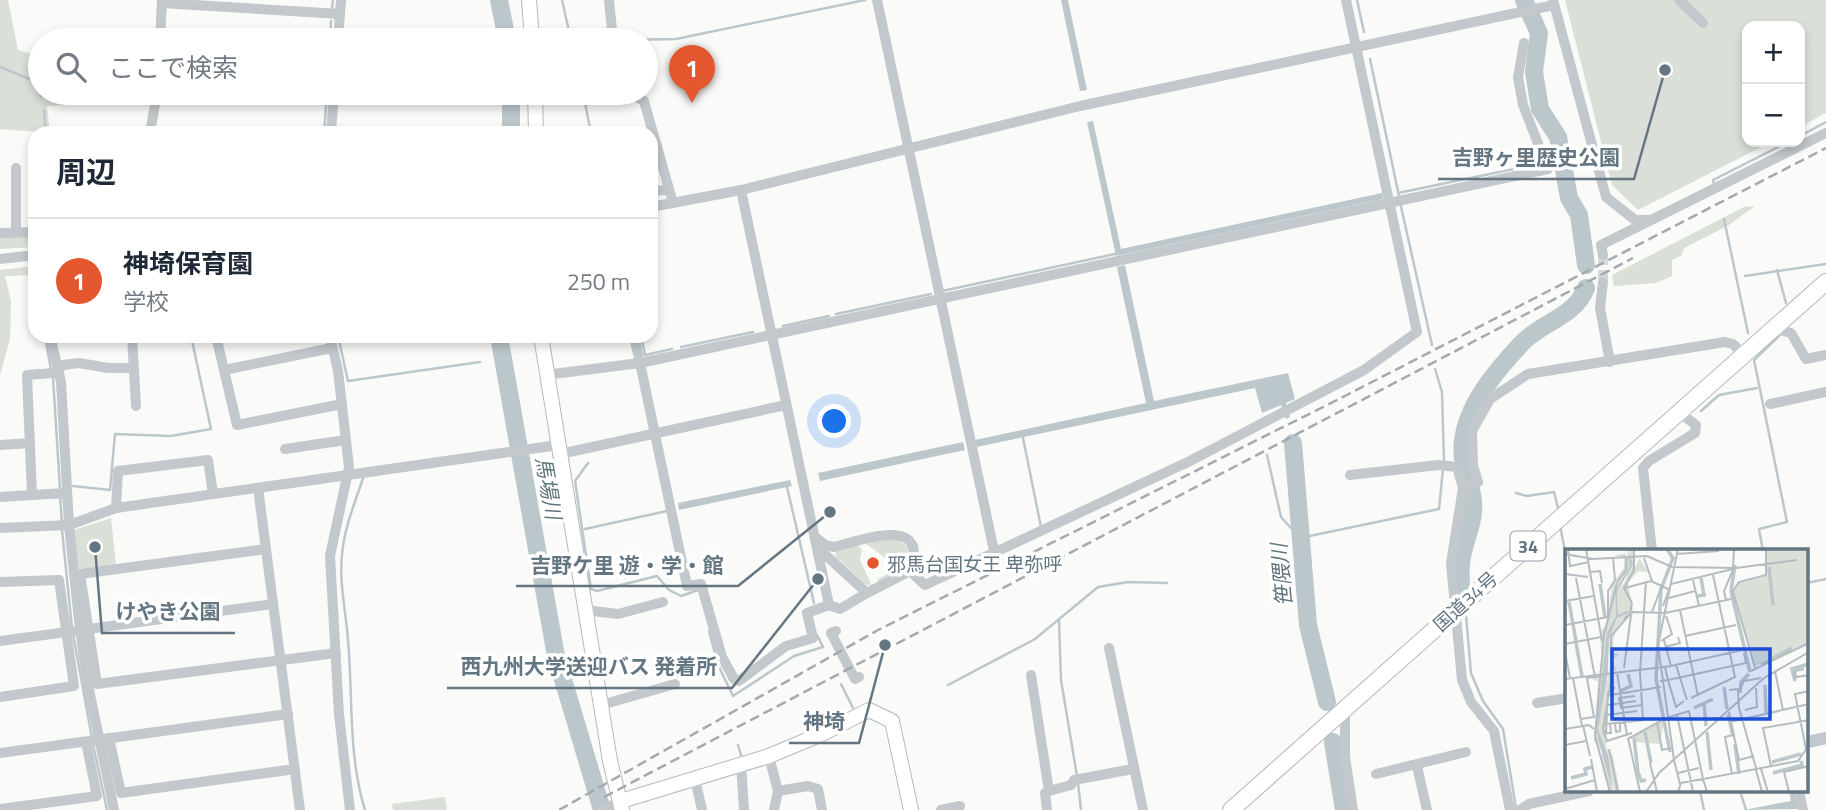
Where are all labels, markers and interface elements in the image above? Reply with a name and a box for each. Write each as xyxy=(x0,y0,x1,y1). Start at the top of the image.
map controls xyxy=(1742,21,1805,147)
button: + xyxy=(1742,21,1805,84)
search box xyxy=(28,28,658,105)
pin: 1 xyxy=(669,45,715,103)
icon: search xyxy=(52,48,90,86)
text: ここで検索 xyxy=(108,48,238,87)
button: − xyxy=(1742,84,1805,147)
callout: 吉野ヶ里歴史公園 xyxy=(1438,137,1634,179)
text: 吉野ヶ里歴史公園 xyxy=(1452,141,1620,173)
text: 周辺 xyxy=(56,149,116,195)
text: 神埼保育園 xyxy=(123,244,253,283)
text: 1 xyxy=(73,264,85,299)
text: 250 m xyxy=(567,264,630,299)
text: 学校 xyxy=(123,284,169,319)
your location xyxy=(817,404,851,438)
water label: 馬場川 xyxy=(528,454,571,524)
road number: 34 xyxy=(1510,532,1546,560)
water label: 笹隈川 xyxy=(1262,540,1300,608)
callout: 吉野ケ里 遊・学・館 xyxy=(516,544,738,586)
text: 吉野ケ里 遊・学・館 xyxy=(530,549,724,581)
place label: 邪馬台国女王 卑弥呼 xyxy=(887,549,1062,578)
inset map xyxy=(1565,549,1808,792)
marker: 邪馬台国女王 卑弥呼 xyxy=(865,555,881,571)
street label: 国道34号 xyxy=(1426,564,1504,638)
callout: けやき公園 xyxy=(102,591,235,633)
text: けやき公園 xyxy=(116,595,221,627)
callout: 西九州大学送迎バス 発着所 xyxy=(447,646,732,688)
text: 西九州大学送迎バス 発着所 xyxy=(461,650,717,682)
callout: 神埼 xyxy=(789,701,859,743)
text: 神埼 xyxy=(803,705,845,737)

